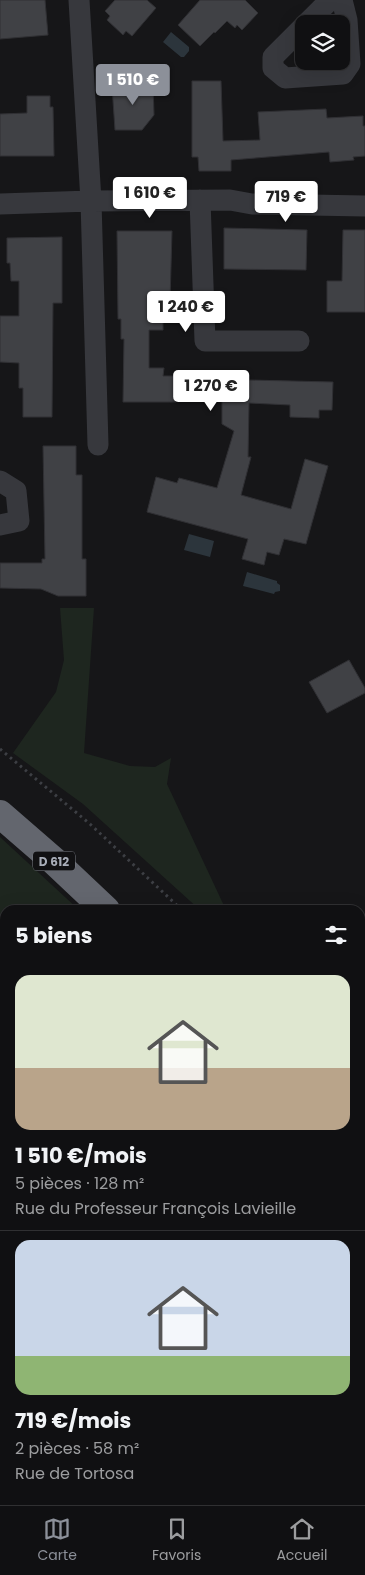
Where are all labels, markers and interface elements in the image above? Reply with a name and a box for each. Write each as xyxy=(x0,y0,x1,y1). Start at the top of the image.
map controls xyxy=(295,15,350,70)
button: layers xyxy=(295,15,350,70)
pin: 1 510 € xyxy=(87,64,179,106)
text: 1 510 € xyxy=(107,68,159,91)
pin: 1 610 € xyxy=(104,176,196,219)
pin: 719 € xyxy=(251,180,321,223)
text: 1 610 € xyxy=(124,181,176,204)
text: 719 € xyxy=(266,185,306,208)
pin: 1 240 € xyxy=(140,290,232,333)
text: 1 240 € xyxy=(158,295,214,318)
pin: 1 270 € xyxy=(165,370,257,412)
text: 1 270 € xyxy=(184,374,238,397)
road number: D 612 xyxy=(33,851,75,870)
text: 5 biens xyxy=(15,921,92,950)
icon: filters xyxy=(322,921,350,949)
icon: home xyxy=(138,1007,228,1097)
text: 1 510 €/mois xyxy=(15,1141,147,1170)
text: 5 pièces · 128 m² xyxy=(15,1172,144,1195)
text: Rue du Professeur François Lavieille xyxy=(15,1197,296,1220)
icon: home xyxy=(138,1273,228,1363)
text: 719 €/mois xyxy=(15,1406,131,1435)
text: 2 pièces · 58 m² xyxy=(15,1437,139,1460)
text: Rue de Tortosa xyxy=(15,1462,134,1485)
tab: Carte xyxy=(38,1515,77,1566)
tab: Favoris xyxy=(152,1515,201,1566)
tab: Accueil xyxy=(276,1515,327,1566)

